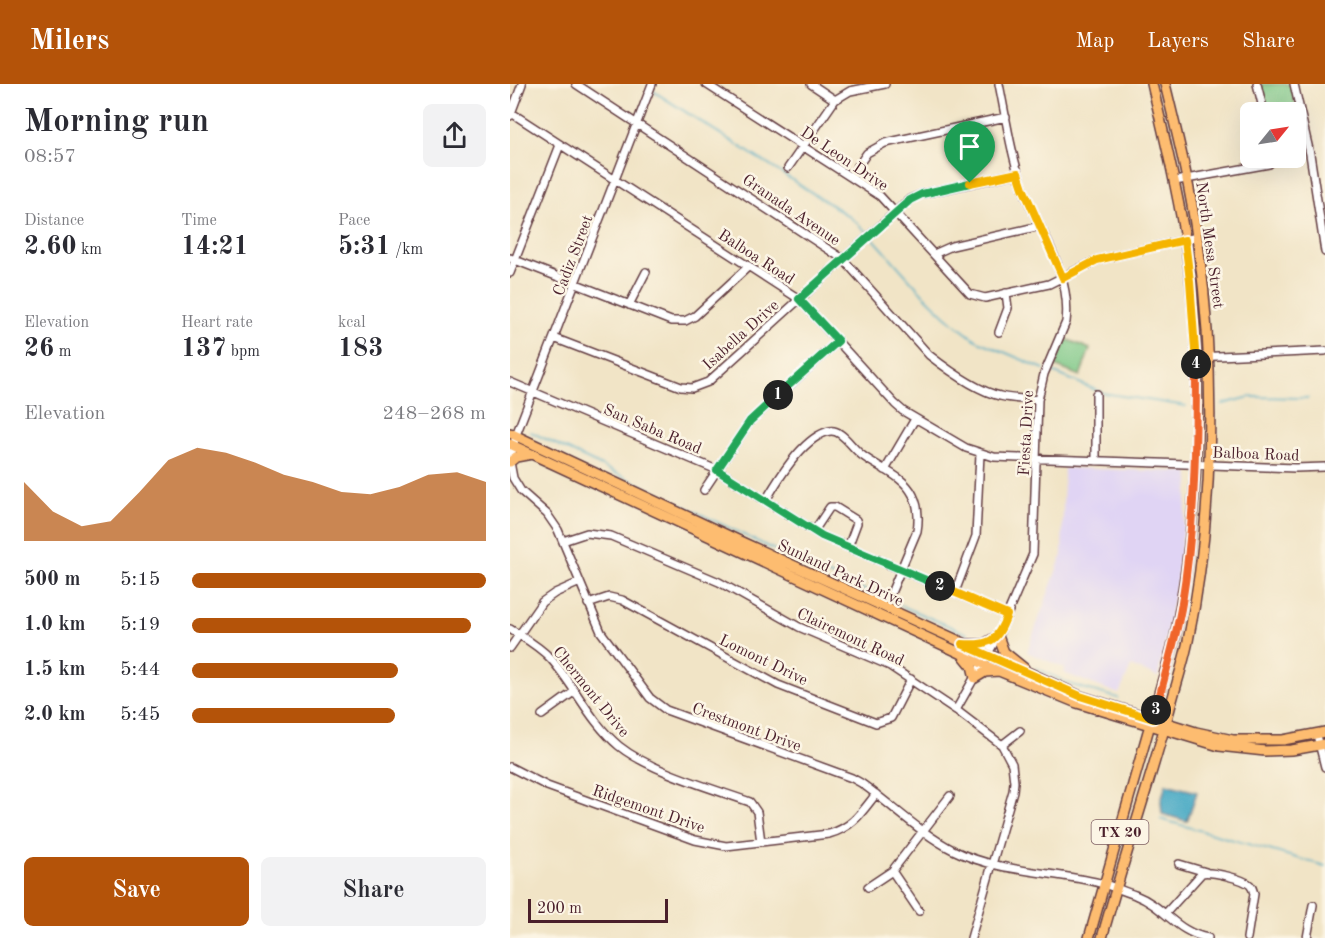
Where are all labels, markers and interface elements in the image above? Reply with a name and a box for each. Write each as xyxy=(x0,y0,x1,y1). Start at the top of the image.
text: Milers xyxy=(30,28,109,56)
text: Map xyxy=(1075,31,1114,52)
text: Layers xyxy=(1147,31,1209,52)
text: Share xyxy=(1242,31,1295,52)
north arrow xyxy=(1240,102,1306,168)
map controls xyxy=(1240,102,1306,168)
button: share xyxy=(423,104,486,167)
text: Morning run xyxy=(24,106,209,139)
pin xyxy=(944,121,995,183)
street label: De Leon Drive xyxy=(797,125,891,195)
icon: arrive xyxy=(953,130,986,163)
text: 08:57 xyxy=(24,147,76,167)
street label: Granada Avenue xyxy=(739,172,843,249)
street label: North Mesa Street xyxy=(1192,181,1226,310)
text: Distance xyxy=(24,213,84,229)
text: Time xyxy=(181,213,217,229)
text: Pace xyxy=(338,213,370,229)
street label: Cadiz Street xyxy=(551,213,597,298)
street label: Balboa Road xyxy=(715,227,797,288)
text: 2.60 xyxy=(24,234,77,260)
text: 14:21 xyxy=(181,234,249,260)
text: 5:31 xyxy=(338,234,391,260)
text: km xyxy=(77,242,102,258)
text: /km xyxy=(391,242,423,258)
street label: Isabella Drive xyxy=(700,297,782,374)
text: Elevation xyxy=(24,315,89,331)
text: Heart rate xyxy=(181,315,253,331)
text: kcal xyxy=(338,315,366,331)
text: 26 xyxy=(24,336,54,362)
text: 137 xyxy=(181,336,226,362)
text: 183 xyxy=(338,336,383,362)
text: m xyxy=(54,344,71,360)
text: bpm xyxy=(226,344,260,360)
pin: 4 xyxy=(1181,349,1211,379)
text: 4 xyxy=(1191,356,1201,372)
pin: 1 xyxy=(763,380,793,410)
text: 1 xyxy=(773,387,783,403)
street label: Fiesta Drive xyxy=(1017,390,1037,476)
street label: San Saba Road xyxy=(601,402,704,458)
text: Elevation xyxy=(24,404,105,424)
text: 248–268 m xyxy=(383,404,486,424)
street label: Balboa Road xyxy=(1212,445,1300,465)
street label: Sunland Park Drive xyxy=(775,538,905,610)
text: 500 m xyxy=(24,570,80,590)
text: 5:15 xyxy=(120,570,160,590)
pin: 2 xyxy=(925,571,955,601)
text: 2 xyxy=(935,578,945,594)
street label: Clairemont Road xyxy=(794,606,906,670)
text: 1.0 km xyxy=(24,615,86,635)
text: 5:19 xyxy=(120,615,160,635)
street label: Lomont Drive xyxy=(716,632,810,689)
street label: Chermont Drive xyxy=(549,644,632,740)
text: 1.5 km xyxy=(24,660,86,680)
text: 5:44 xyxy=(120,660,160,680)
pin: 3 xyxy=(1141,695,1171,725)
street label: Crestmont Drive xyxy=(690,701,803,755)
text: 3 xyxy=(1151,702,1161,718)
text: 2.0 km xyxy=(24,705,86,725)
text: 5:45 xyxy=(120,705,160,725)
street label: Ridgemont Drive xyxy=(590,783,707,837)
road number: TX 20 xyxy=(1092,820,1148,844)
button: Save xyxy=(24,857,249,926)
button: Share xyxy=(261,857,486,926)
scale bar xyxy=(528,896,668,924)
text: 200 m xyxy=(537,901,582,917)

